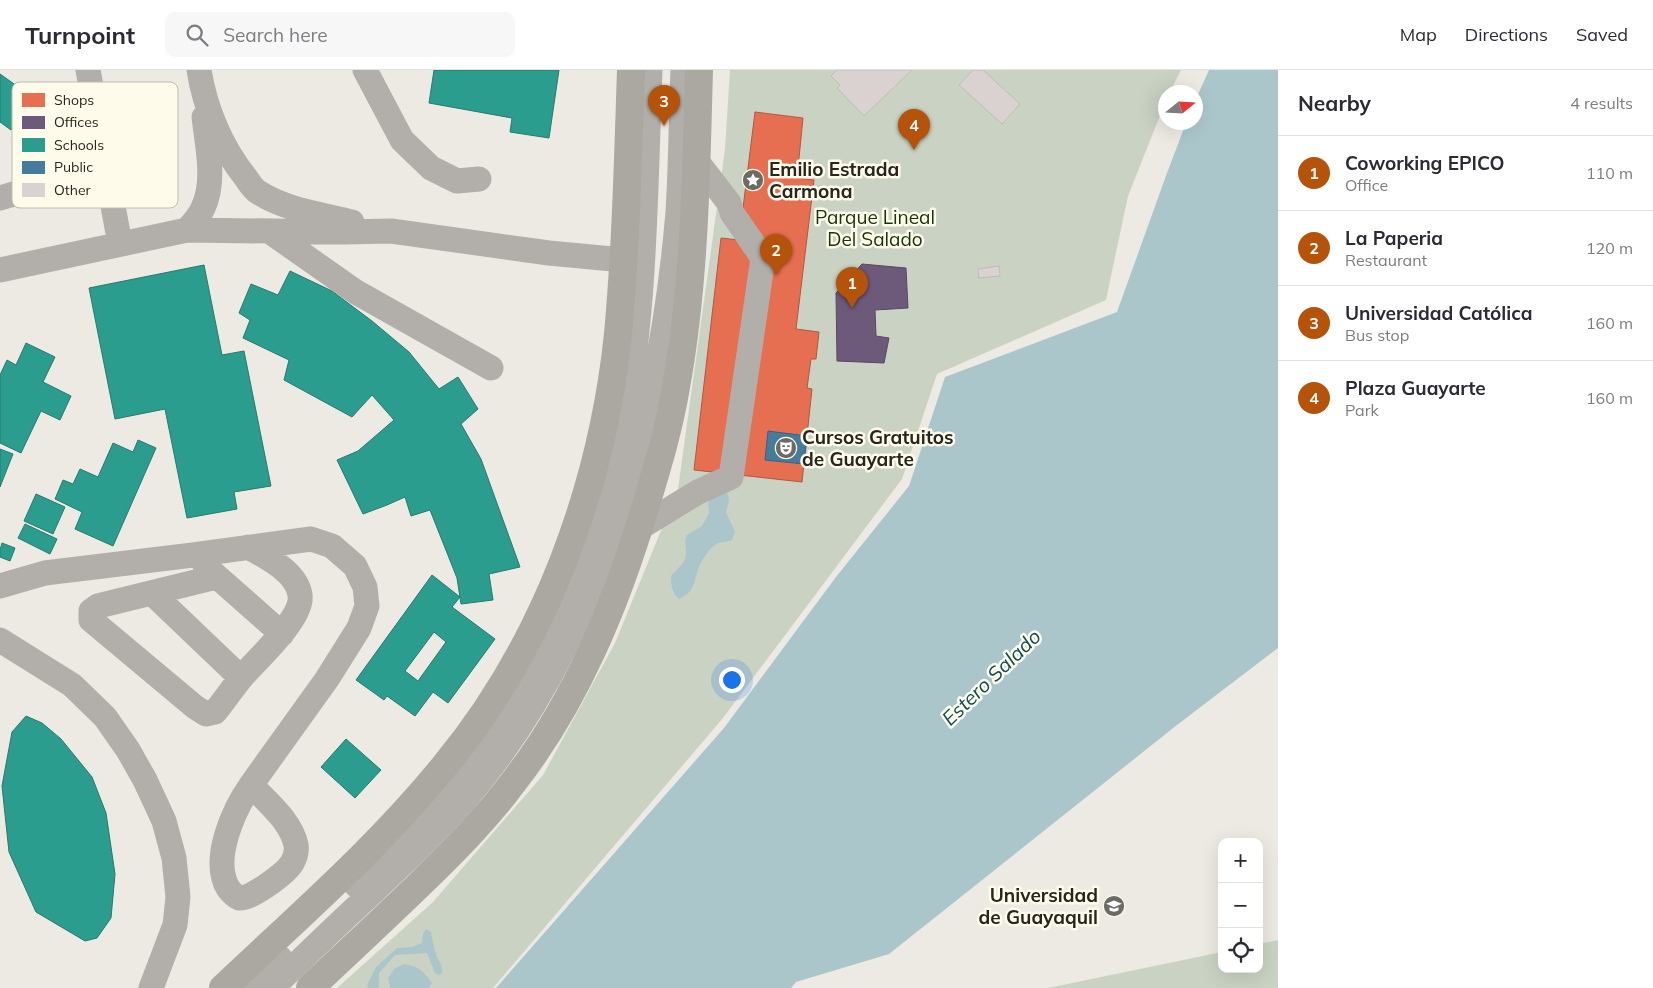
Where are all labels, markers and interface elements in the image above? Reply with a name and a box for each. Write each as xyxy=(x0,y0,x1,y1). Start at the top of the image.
search box xyxy=(165,12,515,57)
text: Turnpoint xyxy=(25,20,135,50)
icon: search xyxy=(183,21,211,49)
text: Search here xyxy=(223,23,328,47)
text: Map xyxy=(1400,23,1437,46)
text: Directions xyxy=(1465,23,1548,46)
text: Saved xyxy=(1576,23,1628,46)
legend xyxy=(12,82,178,208)
pin: 3 xyxy=(648,85,680,126)
north arrow xyxy=(1158,85,1203,130)
text: Nearby xyxy=(1298,90,1371,116)
text: Shops xyxy=(54,91,94,109)
text: 4 results xyxy=(1570,93,1633,113)
pin: 4 xyxy=(898,109,930,150)
text: Offices xyxy=(54,113,99,131)
text: Schools xyxy=(54,136,104,154)
text: Coworking EPICO xyxy=(1345,151,1505,175)
place label: Emilio Estrada Carmona xyxy=(769,157,899,203)
text: Public xyxy=(54,158,93,176)
text: 1 xyxy=(1309,163,1319,183)
text: 110 m xyxy=(1586,163,1633,183)
place icon: Emilio Estrada Carmona xyxy=(741,168,765,192)
text: Office xyxy=(1345,175,1388,195)
text: Other xyxy=(54,181,92,199)
park label: Parque Lineal Del Salado xyxy=(815,205,935,251)
text: La Paperia xyxy=(1345,226,1443,250)
pin: 2 xyxy=(760,234,792,275)
text: 2 xyxy=(1309,238,1319,258)
text: 120 m xyxy=(1586,238,1633,258)
text: Restaurant xyxy=(1345,250,1427,270)
pin: 1 xyxy=(836,267,868,308)
text: Universidad Católica xyxy=(1345,301,1532,325)
text: 3 xyxy=(1309,313,1319,333)
text: 160 m xyxy=(1586,313,1633,333)
text: Bus stop xyxy=(1345,325,1409,345)
text: Plaza Guayarte xyxy=(1345,376,1486,400)
text: 4 xyxy=(1309,388,1319,408)
text: 160 m xyxy=(1586,388,1633,408)
text: Park xyxy=(1345,400,1379,420)
place label: Cursos Gratuitos de Guayarte xyxy=(802,425,954,471)
theatre icon: Cursos Gratuitos de Guayarte xyxy=(774,436,798,460)
water label: Estero Salado xyxy=(936,624,1046,730)
your location xyxy=(719,667,745,693)
map controls xyxy=(1218,838,1263,973)
button: + xyxy=(1218,838,1263,883)
place label: Universidad de Guayaquil xyxy=(979,883,1098,929)
button: − xyxy=(1218,883,1263,928)
school or university icon: Universidad de Guayaquil xyxy=(1102,894,1126,918)
button: locate xyxy=(1218,928,1263,973)

